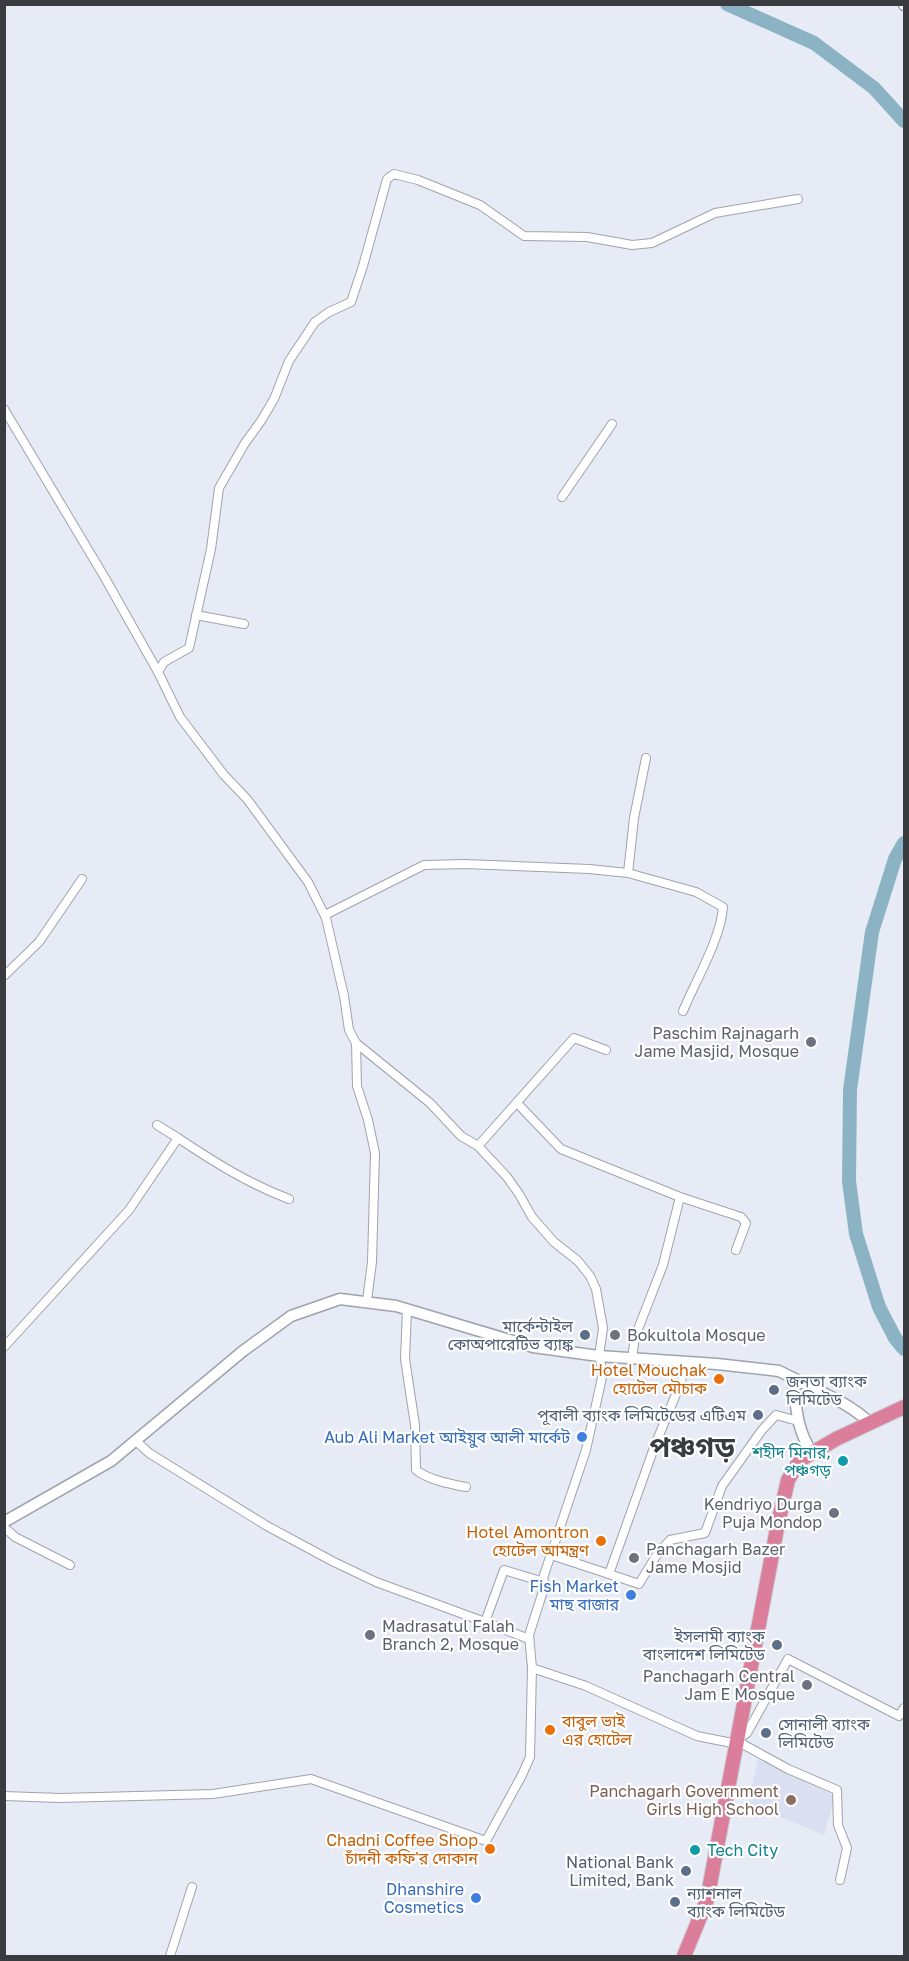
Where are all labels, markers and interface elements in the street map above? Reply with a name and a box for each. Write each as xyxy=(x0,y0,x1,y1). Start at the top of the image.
place label: Paschim Rajnagarh Jame Masjid, Mosque xyxy=(635,1023,799,1061)
marker: Paschim Rajnagarh Jame Masjid, Mosque xyxy=(804,1035,818,1049)
place label: মার্কেন্টাইল কোঅপারেটিভ ব্যাঙ্ক xyxy=(447,1316,574,1354)
place label: Bokultola Mosque xyxy=(627,1325,766,1345)
marker: মার্কেন্টাইল কোঅপারেটিভ ব্যাঙ্ক xyxy=(578,1328,592,1342)
marker: Bokultola Mosque xyxy=(608,1328,622,1342)
place label: Hotel Mouchak হোটেল মৌচাক xyxy=(591,1360,708,1398)
place label: জনতা ব্যাংক লিমিটেড xyxy=(785,1371,868,1409)
marker: Hotel Mouchak হোটেল মৌচাক xyxy=(712,1372,726,1386)
marker: জনতা ব্যাংক লিমিটেড xyxy=(767,1383,781,1397)
place label: পূবালী ব্যাংক লিমিটেডের এটিএম xyxy=(537,1405,746,1425)
marker: পূবালী ব্যাংক লিমিটেডের এটিএম xyxy=(751,1408,765,1422)
place label: Aub Ali Market আইয়ুব আলী মার্কেট xyxy=(324,1427,570,1448)
marker: Aub Ali Market আইয়ুব আলী মার্কেট xyxy=(575,1430,589,1444)
district label: পঞ্চগড় xyxy=(649,1430,735,1463)
place label: শহীদ মিনার, পঞ্চগড় xyxy=(751,1442,832,1480)
marker: শহীদ মিনার, পঞ্চগড় xyxy=(836,1454,850,1468)
place label: Kendriyo Durga Puja Mondop xyxy=(704,1494,822,1532)
marker: Kendriyo Durga Puja Mondop xyxy=(827,1506,841,1520)
place label: Hotel Amontron হোটেল আমন্ত্রণ xyxy=(466,1522,590,1560)
marker: Hotel Amontron হোটেল আমন্ত্রণ xyxy=(594,1534,608,1548)
place label: Panchagarh Bazer Jame Mosjid xyxy=(646,1539,785,1577)
marker: Panchagarh Bazer Jame Mosjid xyxy=(627,1551,641,1565)
place label: Fish Market মাছ বাজার xyxy=(529,1576,619,1614)
marker: Fish Market মাছ বাজার xyxy=(624,1588,638,1602)
place label: Madrasatul Falah Branch 2, Mosque xyxy=(382,1616,519,1654)
place label: ইসলামী ব্যাংক বাংলাদেশ লিমিটেড xyxy=(642,1626,766,1664)
marker: Madrasatul Falah Branch 2, Mosque xyxy=(363,1628,377,1642)
marker: ইসলামী ব্যাংক বাংলাদেশ লিমিটেড xyxy=(770,1638,784,1652)
place label: Panchagarh Central Jam E Mosque xyxy=(643,1666,795,1704)
marker: Panchagarh Central Jam E Mosque xyxy=(800,1678,814,1692)
place label: বাবুল ভাই এর হোটেল xyxy=(561,1711,632,1749)
place label: সোনালী ব্যাংক লিমিটেড xyxy=(777,1714,871,1752)
marker: বাবুল ভাই এর হোটেল xyxy=(543,1723,557,1737)
marker: সোনালী ব্যাংক লিমিটেড xyxy=(759,1726,773,1740)
place label: Panchagarh Government Girls High School xyxy=(589,1781,779,1819)
marker: Panchagarh Government Girls High School xyxy=(784,1793,798,1807)
place label: Chadni Coffee Shop চাঁদনী কফি'র দোকান xyxy=(326,1830,478,1868)
place label: Tech City xyxy=(707,1840,778,1860)
marker: Chadni Coffee Shop চাঁদনী কফি'র দোকান xyxy=(483,1842,497,1856)
marker: Tech City xyxy=(688,1843,702,1857)
place label: National Bank Limited, Bank xyxy=(566,1852,674,1890)
marker: National Bank Limited, Bank xyxy=(679,1864,693,1878)
place label: Dhanshire Cosmetics xyxy=(384,1879,464,1917)
place label: ন্যাশনাল ব্যাংক লিমিটেড xyxy=(686,1883,786,1921)
marker: Dhanshire Cosmetics xyxy=(469,1891,483,1905)
marker: ন্যাশনাল ব্যাংক লিমিটেড xyxy=(668,1895,682,1909)

